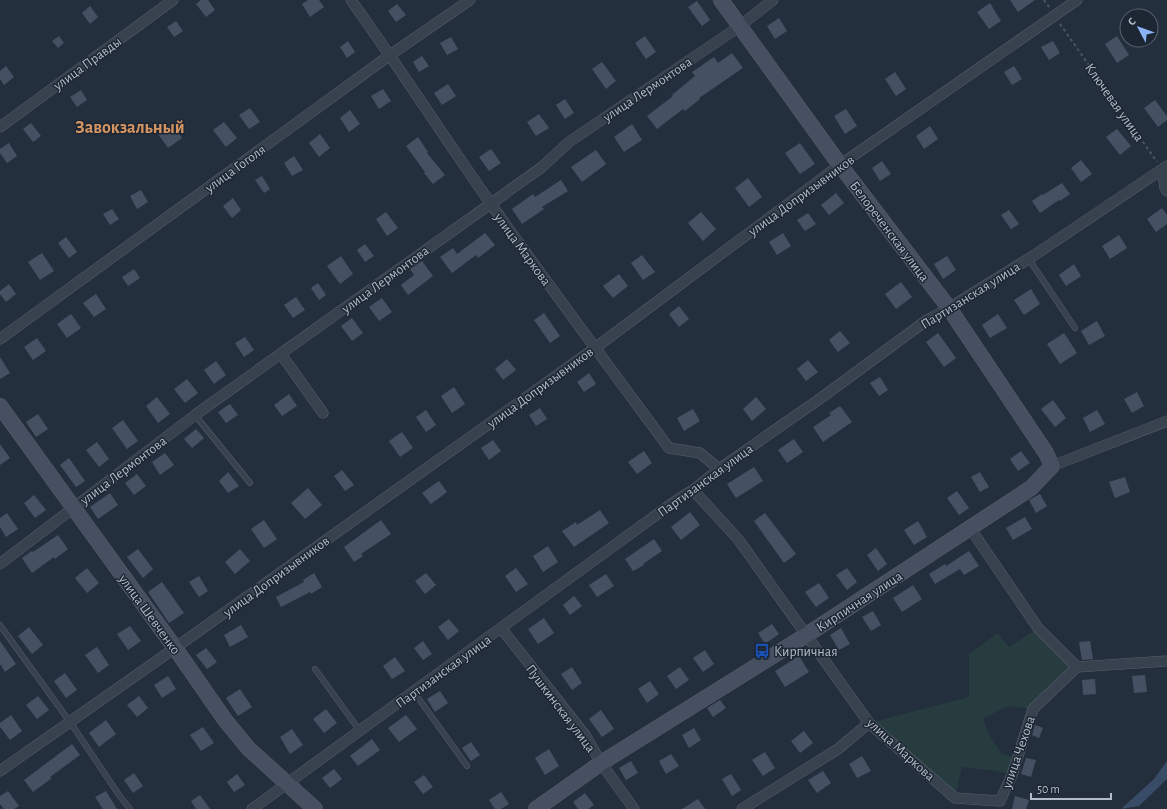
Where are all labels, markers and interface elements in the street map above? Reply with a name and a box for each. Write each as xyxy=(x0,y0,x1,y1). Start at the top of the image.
north arrow xyxy=(1119,8,1159,48)
text: С xyxy=(1126,16,1138,28)
street label: улица Правды xyxy=(50,35,124,94)
street label: улица Лермонтова xyxy=(600,55,695,125)
street label: Ключевая улица xyxy=(1082,61,1147,145)
district label: Завокзальный xyxy=(75,119,185,137)
street label: улица Гоголя xyxy=(202,142,268,196)
street label: улица Допризывников xyxy=(745,153,857,239)
street label: Белореченская улица xyxy=(847,179,932,285)
street label: улица Маркова xyxy=(491,210,554,289)
street label: улица Лермонтова xyxy=(339,243,432,317)
street label: Партизанская улица xyxy=(918,259,1023,332)
street label: улица Допризывников xyxy=(484,345,596,431)
street label: улица Лермонтова xyxy=(77,434,170,508)
street label: Партизанская улица xyxy=(655,441,756,520)
street label: улица Допризывников xyxy=(220,534,332,620)
street label: Кирпичная улица xyxy=(814,569,905,635)
street label: улица Шевченко xyxy=(115,571,183,657)
street label: Партизанская улица xyxy=(393,632,494,711)
bus stop icon: Кирпичная xyxy=(753,642,771,660)
place label: Кирпичная xyxy=(774,645,838,659)
street label: Пушкинская улица xyxy=(523,662,598,756)
street label: улица Чехова xyxy=(1000,714,1038,791)
street label: улица Маркова xyxy=(863,715,937,784)
scale bar xyxy=(1031,775,1111,801)
text: 50 m xyxy=(1037,783,1060,795)

